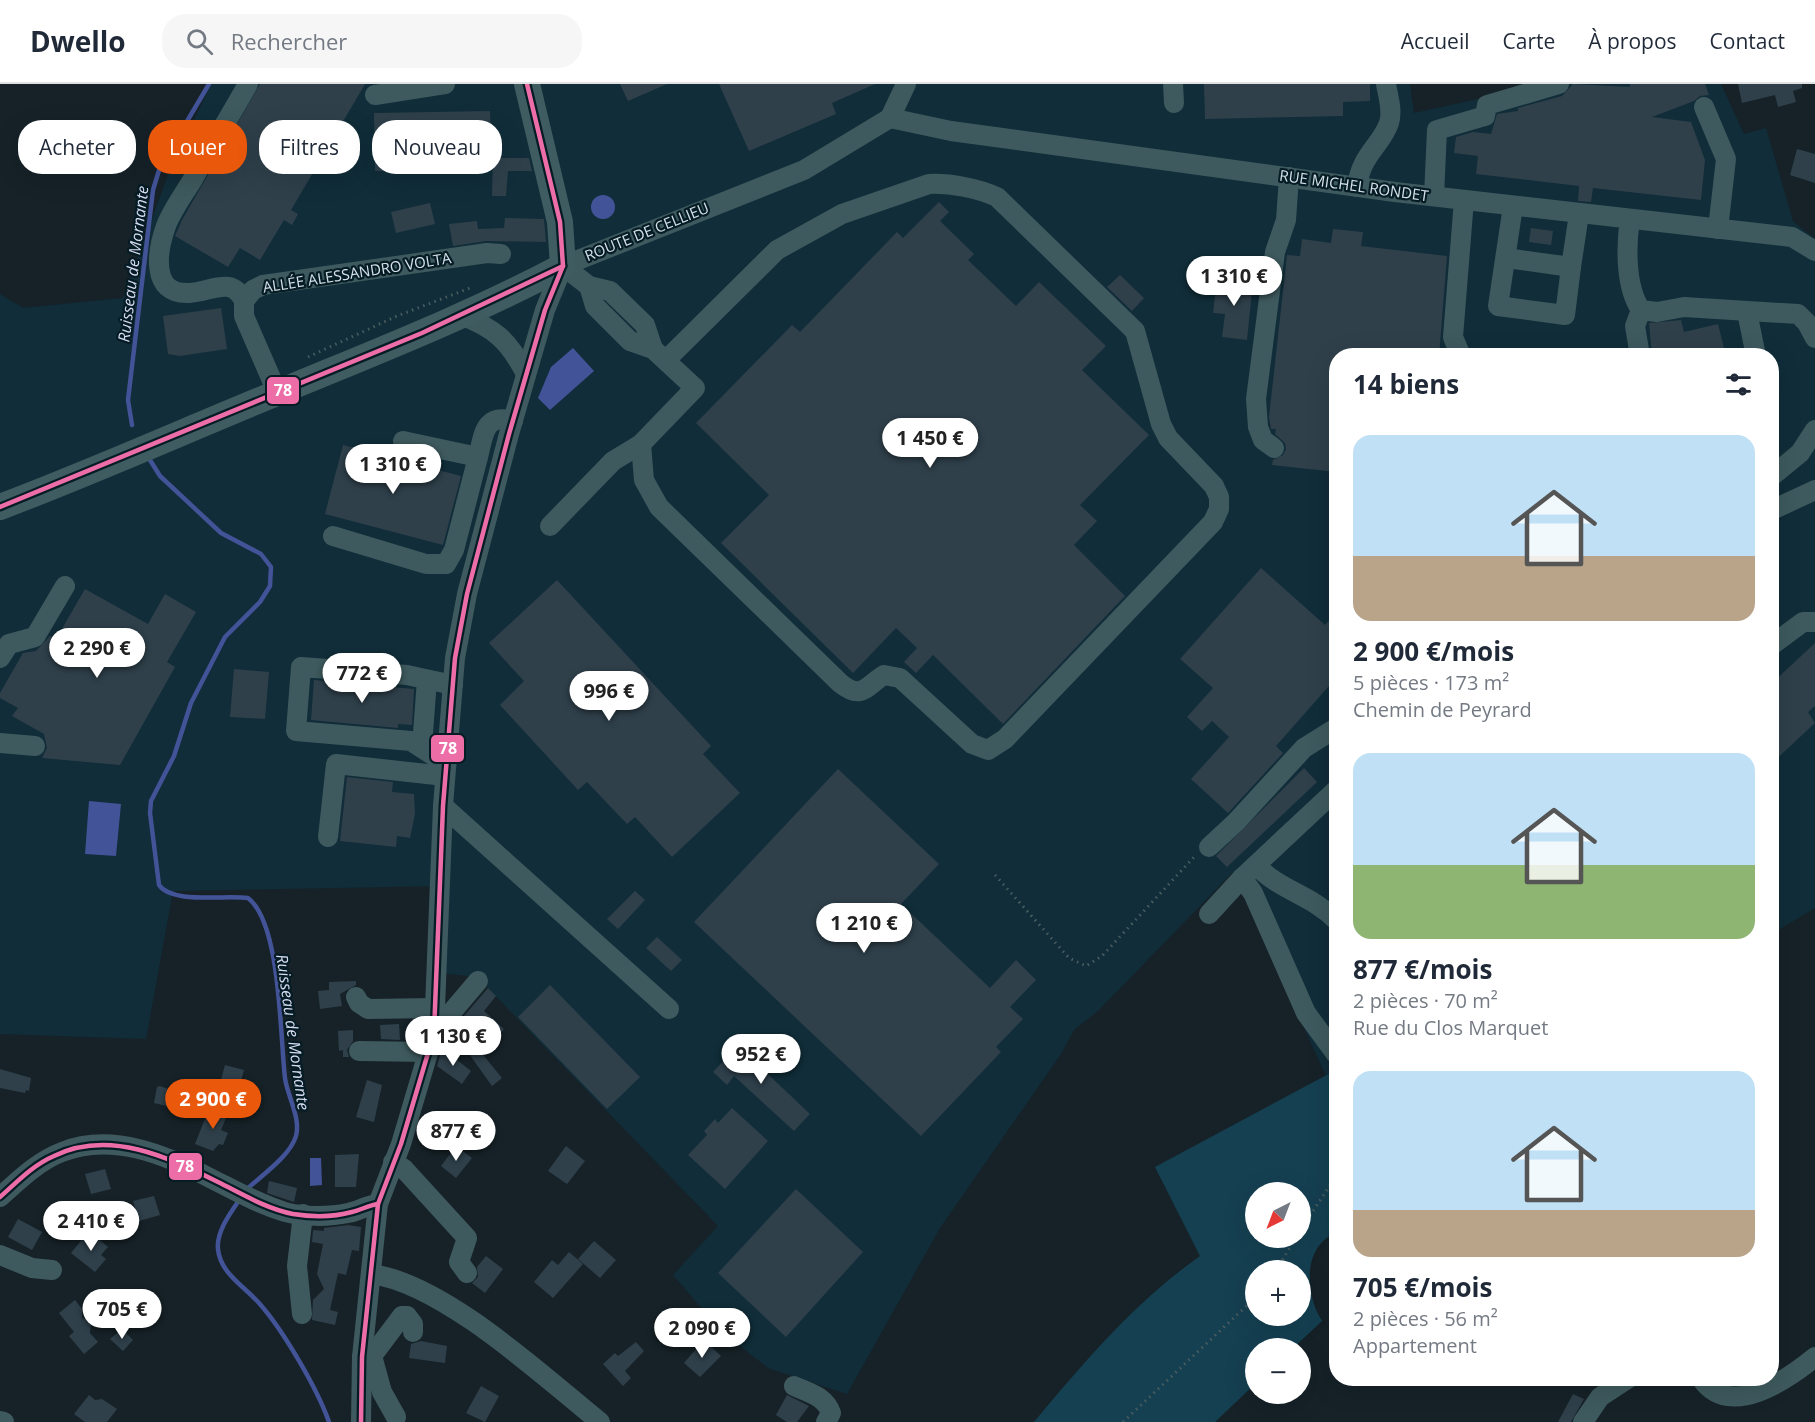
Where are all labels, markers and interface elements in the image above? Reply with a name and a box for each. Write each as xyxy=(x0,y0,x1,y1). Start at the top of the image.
search box xyxy=(162,14,582,68)
text: Dwello xyxy=(30,22,126,60)
icon: search xyxy=(183,25,216,58)
text: Rechercher xyxy=(231,26,347,56)
text: Accueil xyxy=(1401,27,1469,55)
text: Carte xyxy=(1502,27,1555,55)
text: À propos xyxy=(1588,27,1677,55)
text: Contact xyxy=(1710,27,1785,55)
chip: Acheter xyxy=(18,120,136,174)
chip: Louer xyxy=(148,120,247,174)
chip: Filtres xyxy=(259,120,360,174)
chip: Nouveau xyxy=(372,120,502,174)
street label: RUE MICHEL RONDET xyxy=(1278,165,1431,205)
water label: Ruisseau de Mornante xyxy=(112,185,154,343)
street label: ROUTE DE CELLIEU xyxy=(582,197,712,265)
street label: ALLÉE ALESSANDRO VOLTA xyxy=(261,247,453,297)
pin: 1 310 € xyxy=(1179,256,1289,307)
text: 1 310 € xyxy=(1200,262,1268,289)
text: 14 biens xyxy=(1353,366,1459,402)
icon: filters xyxy=(1722,368,1755,401)
line badge: 78 xyxy=(266,376,300,405)
text: 78 xyxy=(274,379,292,401)
pin: 1 450 € xyxy=(875,418,985,469)
text: 1 450 € xyxy=(896,424,964,451)
pin: 1 310 € xyxy=(338,444,448,495)
text: 1 310 € xyxy=(359,450,427,477)
icon: home xyxy=(1500,474,1608,582)
pin: 2 290 € xyxy=(42,628,152,679)
text: 2 900 €/mois xyxy=(1353,633,1514,669)
text: 2 290 € xyxy=(63,634,131,661)
pin: 772 € xyxy=(320,653,404,704)
text: 772 € xyxy=(337,659,387,686)
text: 5 pièces · 173 m² xyxy=(1353,669,1509,696)
pin: 996 € xyxy=(567,671,651,722)
text: 996 € xyxy=(584,677,634,704)
text: Chemin de Peyrard xyxy=(1353,696,1532,723)
line badge: 78 xyxy=(430,734,465,763)
text: 78 xyxy=(439,737,457,759)
icon: home xyxy=(1500,792,1608,900)
pin: 1 210 € xyxy=(809,903,919,954)
text: 1 210 € xyxy=(830,909,898,936)
text: 877 €/mois xyxy=(1353,951,1492,987)
water label: Ruisseau de Mornante xyxy=(271,953,315,1111)
text: 2 pièces · 70 m² xyxy=(1353,987,1498,1014)
text: Rue du Clos Marquet xyxy=(1353,1014,1548,1041)
pin: 1 130 € xyxy=(398,1016,508,1067)
text: 1 130 € xyxy=(419,1022,487,1049)
pin: 952 € xyxy=(719,1034,803,1085)
text: 952 € xyxy=(736,1040,786,1067)
pin: 2 900 € xyxy=(158,1079,268,1130)
text: 2 900 € xyxy=(179,1085,247,1112)
icon: home xyxy=(1500,1110,1608,1218)
pin: 877 € xyxy=(414,1111,498,1162)
text: 877 € xyxy=(431,1117,481,1144)
line badge: 78 xyxy=(168,1152,203,1181)
text: 78 xyxy=(176,1155,194,1177)
north arrow xyxy=(1245,1182,1311,1248)
map controls xyxy=(1245,1182,1311,1404)
pin: 2 410 € xyxy=(36,1201,146,1252)
text: 2 410 € xyxy=(57,1207,125,1234)
button: + xyxy=(1245,1260,1311,1326)
text: 705 €/mois xyxy=(1353,1269,1492,1305)
pin: 705 € xyxy=(80,1289,164,1340)
text: 705 € xyxy=(97,1295,147,1322)
text: 2 pièces · 56 m² xyxy=(1353,1305,1498,1332)
pin: 2 090 € xyxy=(647,1308,757,1359)
text: 2 090 € xyxy=(668,1314,736,1341)
text: Appartement xyxy=(1353,1332,1477,1359)
button: − xyxy=(1245,1338,1311,1404)

